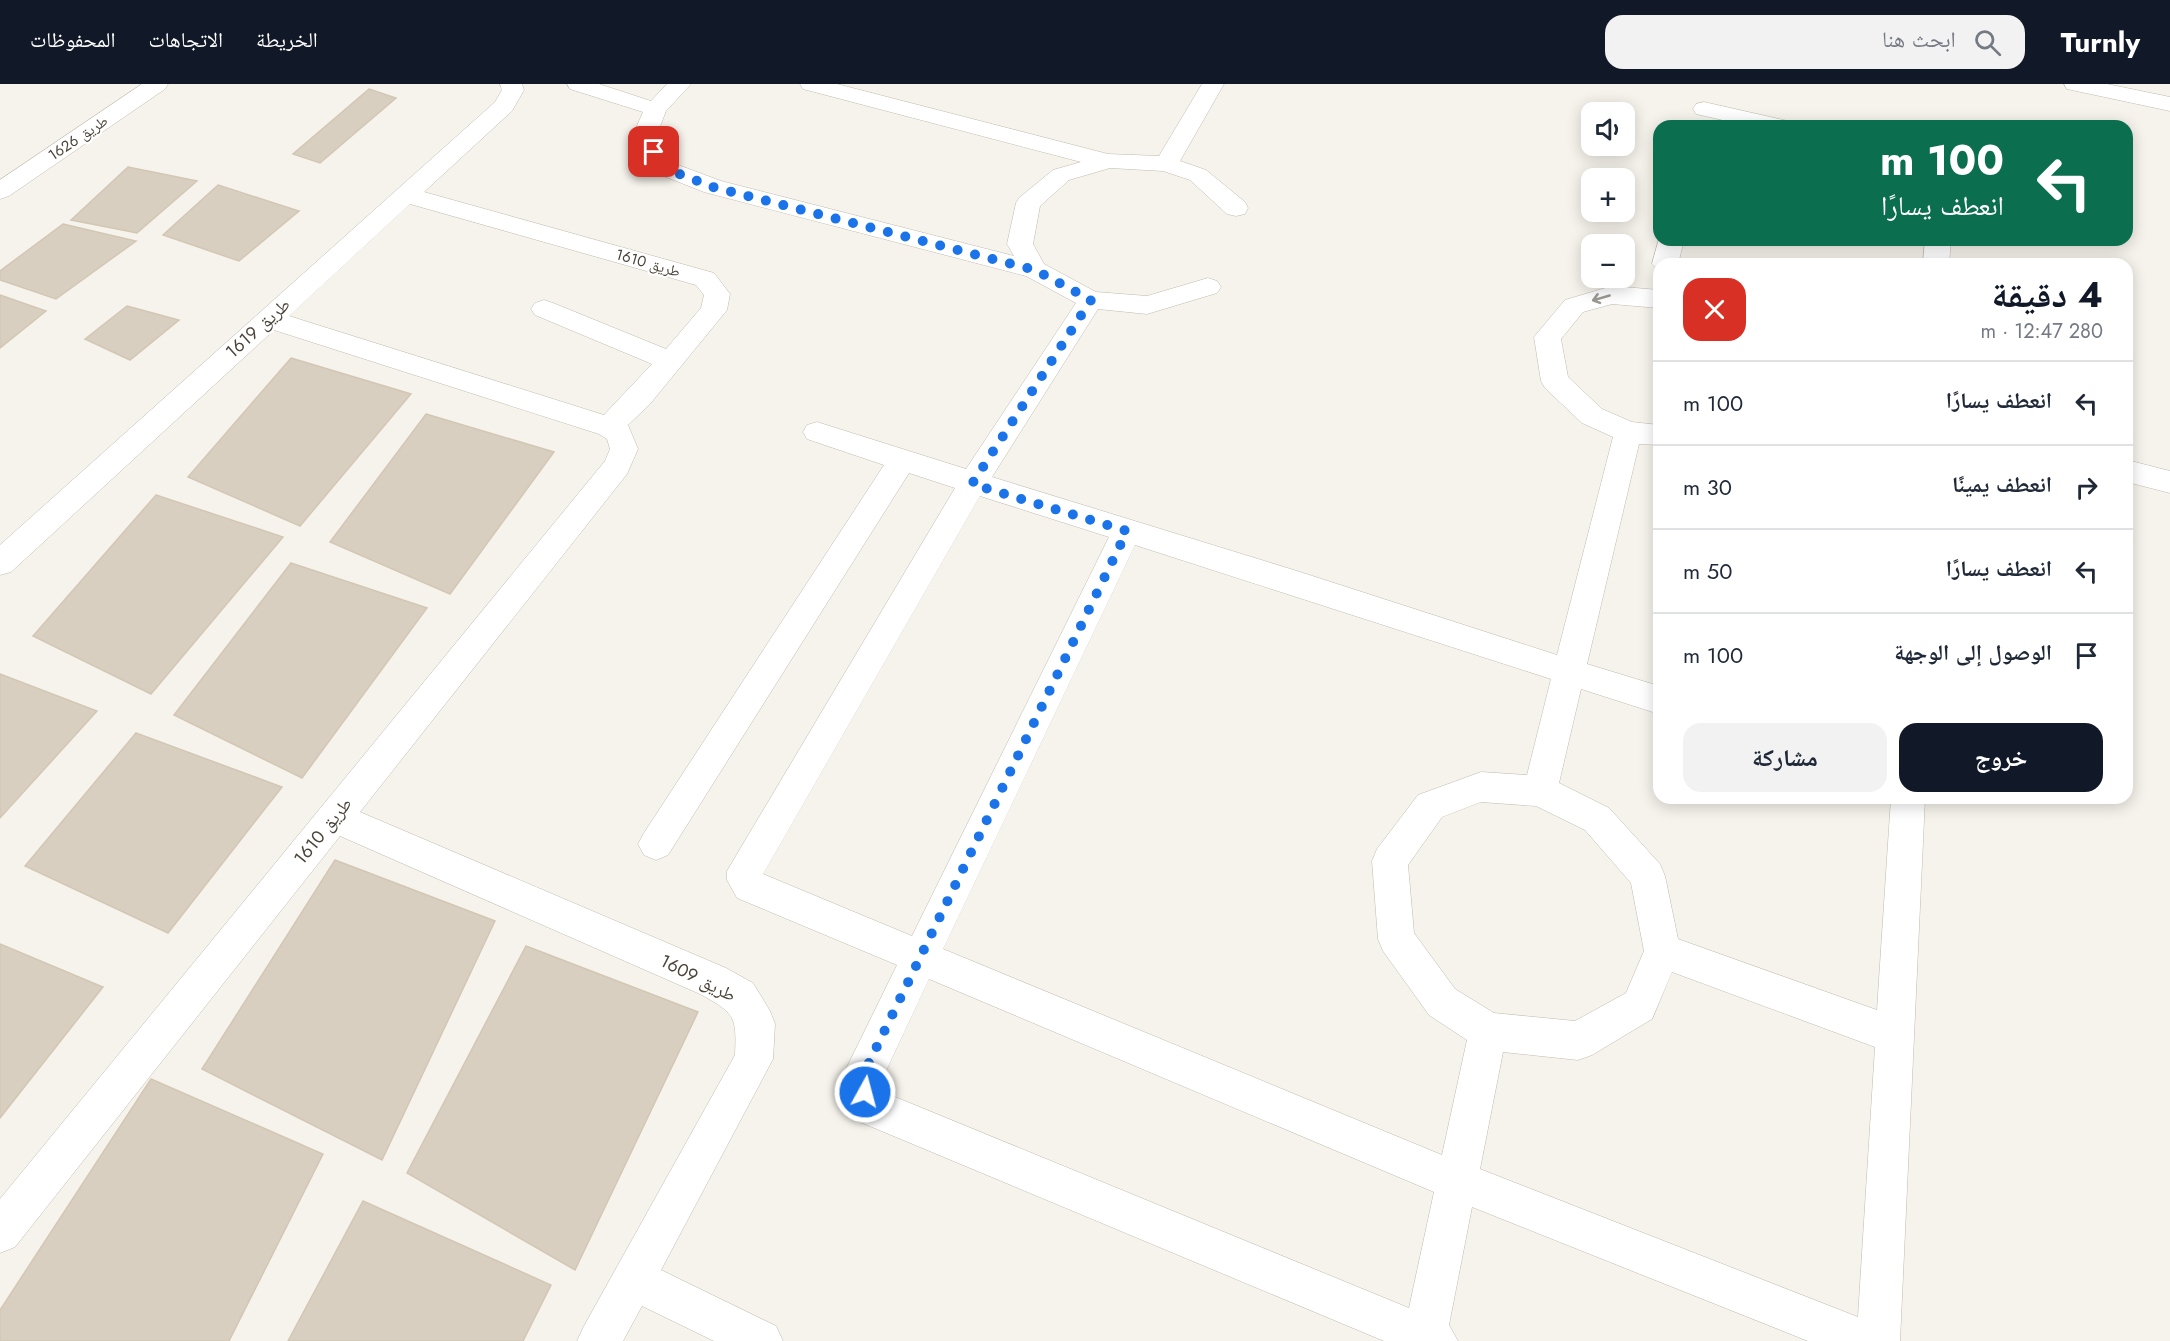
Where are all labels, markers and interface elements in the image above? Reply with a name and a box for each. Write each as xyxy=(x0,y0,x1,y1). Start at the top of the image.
search box xyxy=(1605,15,2025,69)
text: Turnly xyxy=(2061,22,2140,63)
text: ابحث هنا xyxy=(1882,23,1956,55)
text: المحفوظات xyxy=(30,25,115,55)
text: الاتجاهات xyxy=(148,25,223,55)
text: الخريطة xyxy=(256,25,318,55)
icon: search xyxy=(1971,26,2004,59)
map controls xyxy=(1581,102,1635,288)
button: sound xyxy=(1581,102,1635,156)
street label: طريق 1626 xyxy=(44,110,112,166)
pin xyxy=(628,126,679,177)
text: 100 m xyxy=(1880,130,2004,191)
icon: arrive xyxy=(637,135,670,168)
icon: left xyxy=(2025,144,2103,222)
button: + xyxy=(1581,168,1635,222)
text: انعطف يسارًا xyxy=(1881,186,2004,225)
button: − xyxy=(1581,234,1635,288)
street label: طريق 1610 xyxy=(613,243,683,283)
text: 4 دقيقة xyxy=(1991,268,2103,320)
button: close xyxy=(1683,278,1746,341)
street label: طريق 1619 xyxy=(220,292,296,364)
one-way arrow xyxy=(1592,293,1611,304)
text: 280 m · 12:47 xyxy=(1981,317,2103,346)
text: انعطف يسارًا xyxy=(1946,384,2052,416)
text: 100 m xyxy=(1683,387,1743,419)
icon: left xyxy=(2070,387,2103,420)
text: انعطف يمينًا xyxy=(1952,468,2052,500)
text: 30 m xyxy=(1683,471,1732,503)
icon: right xyxy=(2070,471,2103,504)
text: انعطف يسارًا xyxy=(1946,552,2052,584)
text: 50 m xyxy=(1683,555,1732,587)
icon: left xyxy=(2070,555,2103,588)
text: الوصول إلى الوجهة xyxy=(1894,636,2052,668)
text: 100 m xyxy=(1683,639,1743,671)
icon: arrive xyxy=(2070,639,2103,672)
button: مشاركة xyxy=(1683,723,1887,792)
button: خروج xyxy=(1899,723,2103,792)
street label: طريق 1610 xyxy=(288,792,358,870)
street label: طريق 1609 xyxy=(656,948,740,1008)
position arrow xyxy=(833,1060,897,1124)

